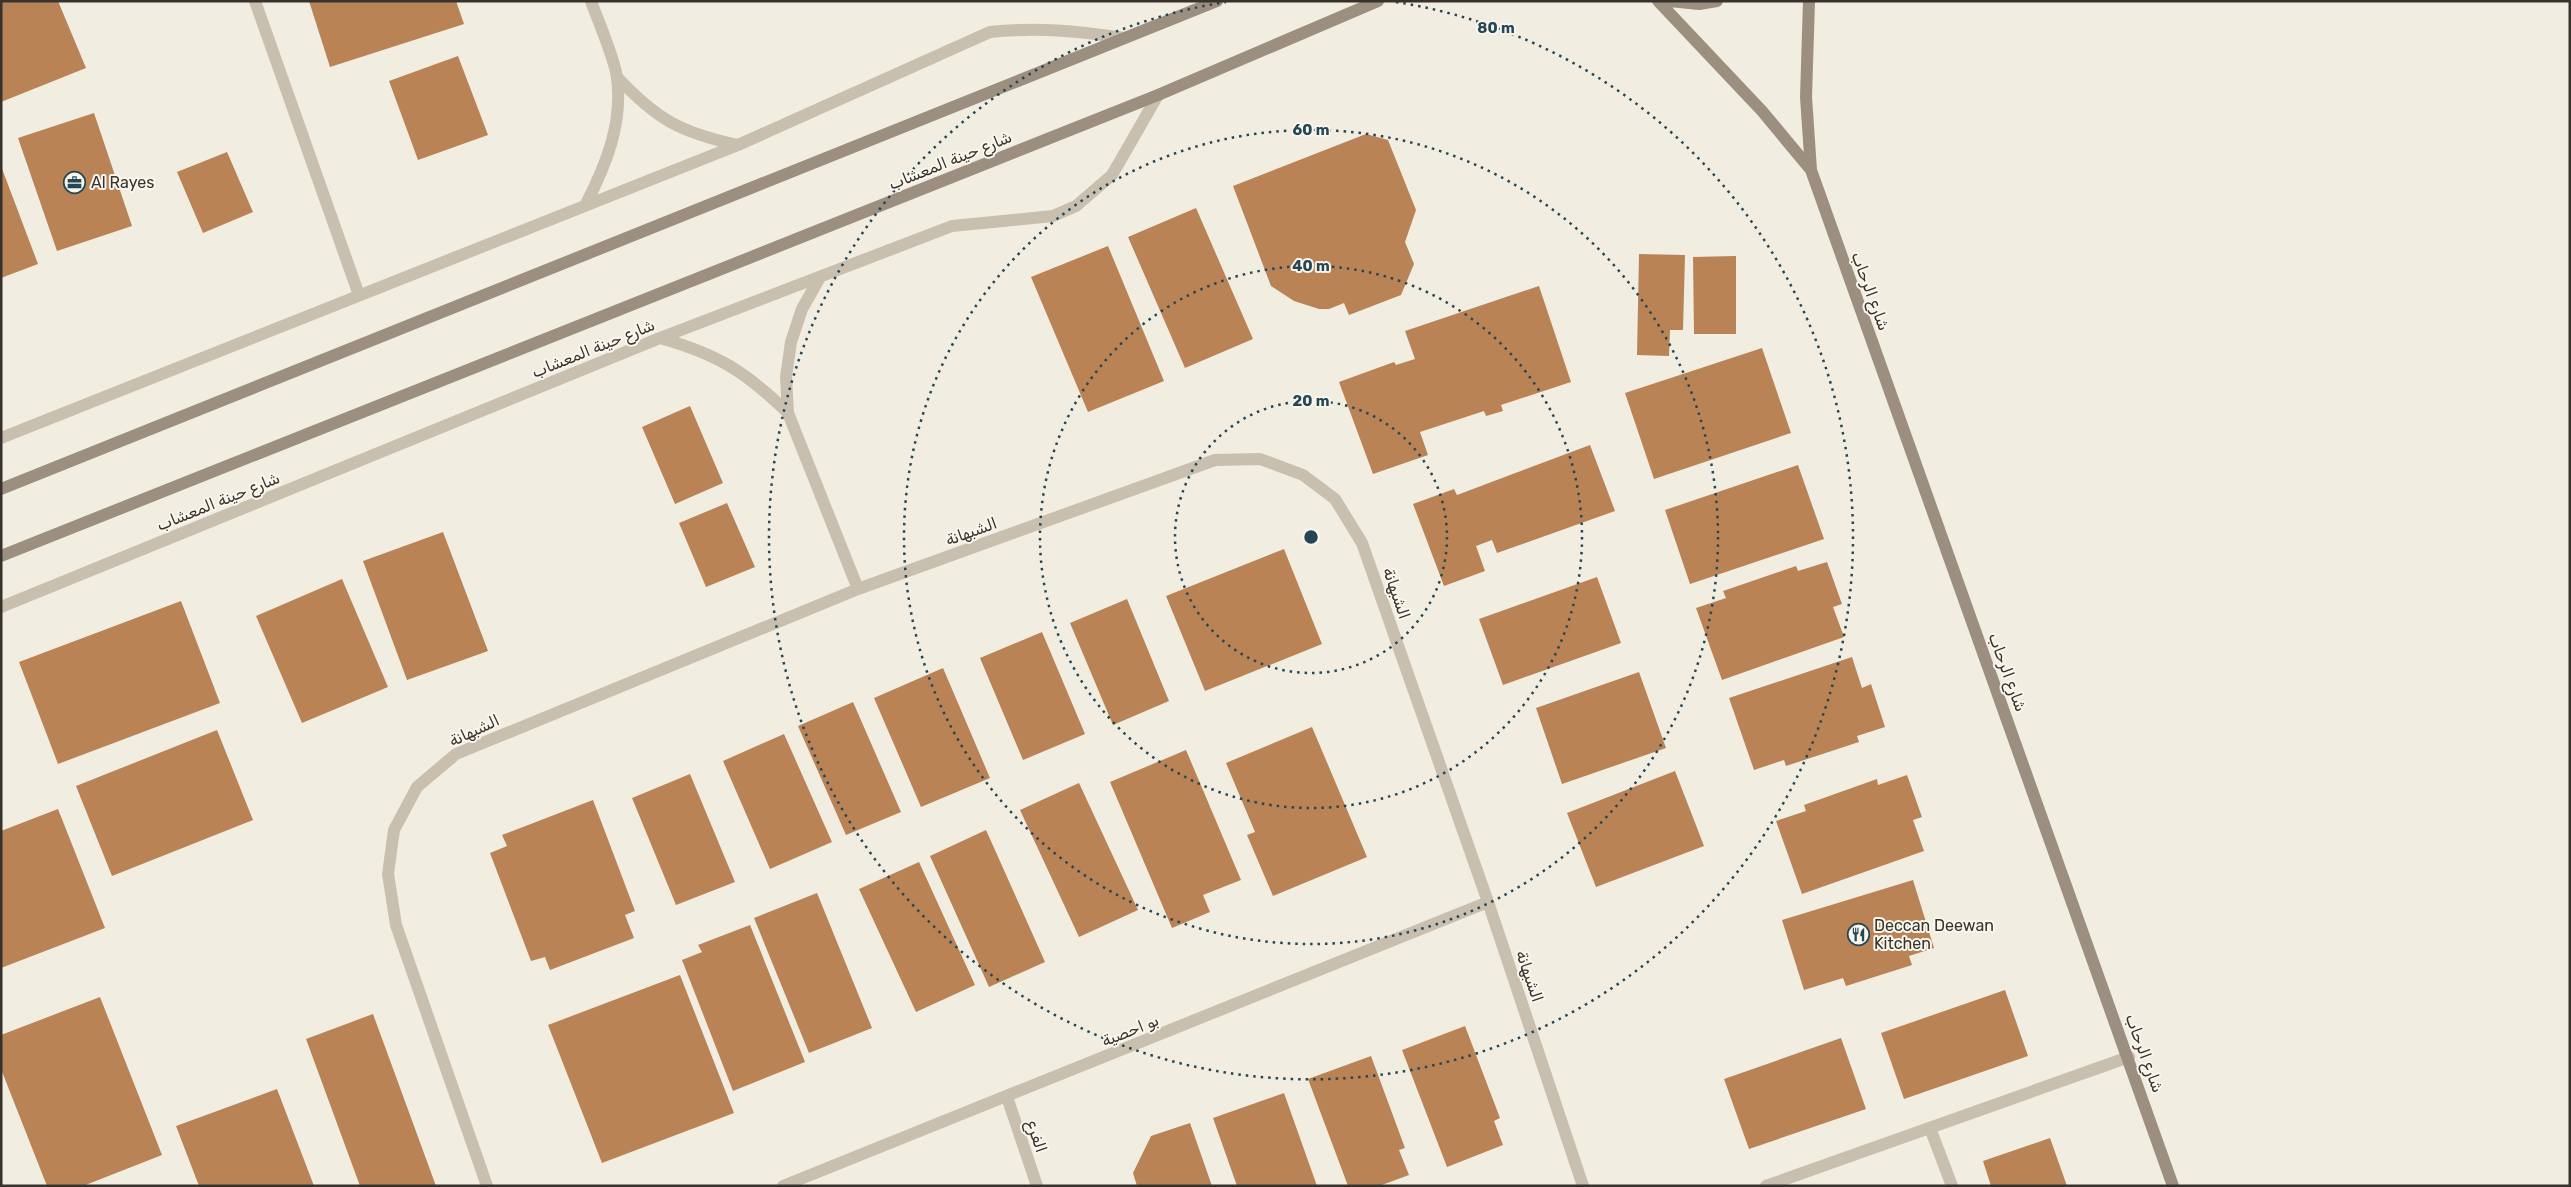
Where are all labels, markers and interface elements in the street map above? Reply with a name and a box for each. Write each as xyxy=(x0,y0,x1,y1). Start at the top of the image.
text: 80 m xyxy=(1477,19,1515,37)
text: 60 m xyxy=(1293,121,1329,139)
street label: شارع حينة المعشاب xyxy=(886,127,1015,196)
office icon: Al Rayes xyxy=(63,170,87,194)
place label: Al Rayes xyxy=(91,173,154,192)
street label: شارع الرحاب xyxy=(1846,249,1894,334)
text: 40 m xyxy=(1292,257,1330,275)
street label: شارع حينة المعشاب xyxy=(529,315,658,384)
text: 20 m xyxy=(1293,392,1329,410)
street label: شارع حينة المعشاب xyxy=(154,468,283,537)
street label: الشبهانة xyxy=(943,513,1000,550)
centre of rings xyxy=(1302,528,1320,546)
street label: الشبهانة xyxy=(1378,565,1414,622)
street label: شارع الرحاب xyxy=(1983,630,2031,715)
street label: الشبهانة xyxy=(446,711,503,751)
place label: Deccan Deewan Kitchen xyxy=(1874,916,1994,953)
restaurant icon: Deccan Deewan Kitchen xyxy=(1846,922,1870,946)
street label: الشبهانة xyxy=(1511,948,1547,1005)
street label: بو احصية xyxy=(1099,1010,1162,1051)
street label: شارع الرحاب xyxy=(2120,1011,2168,1096)
street label: الفرع xyxy=(1020,1117,1051,1156)

